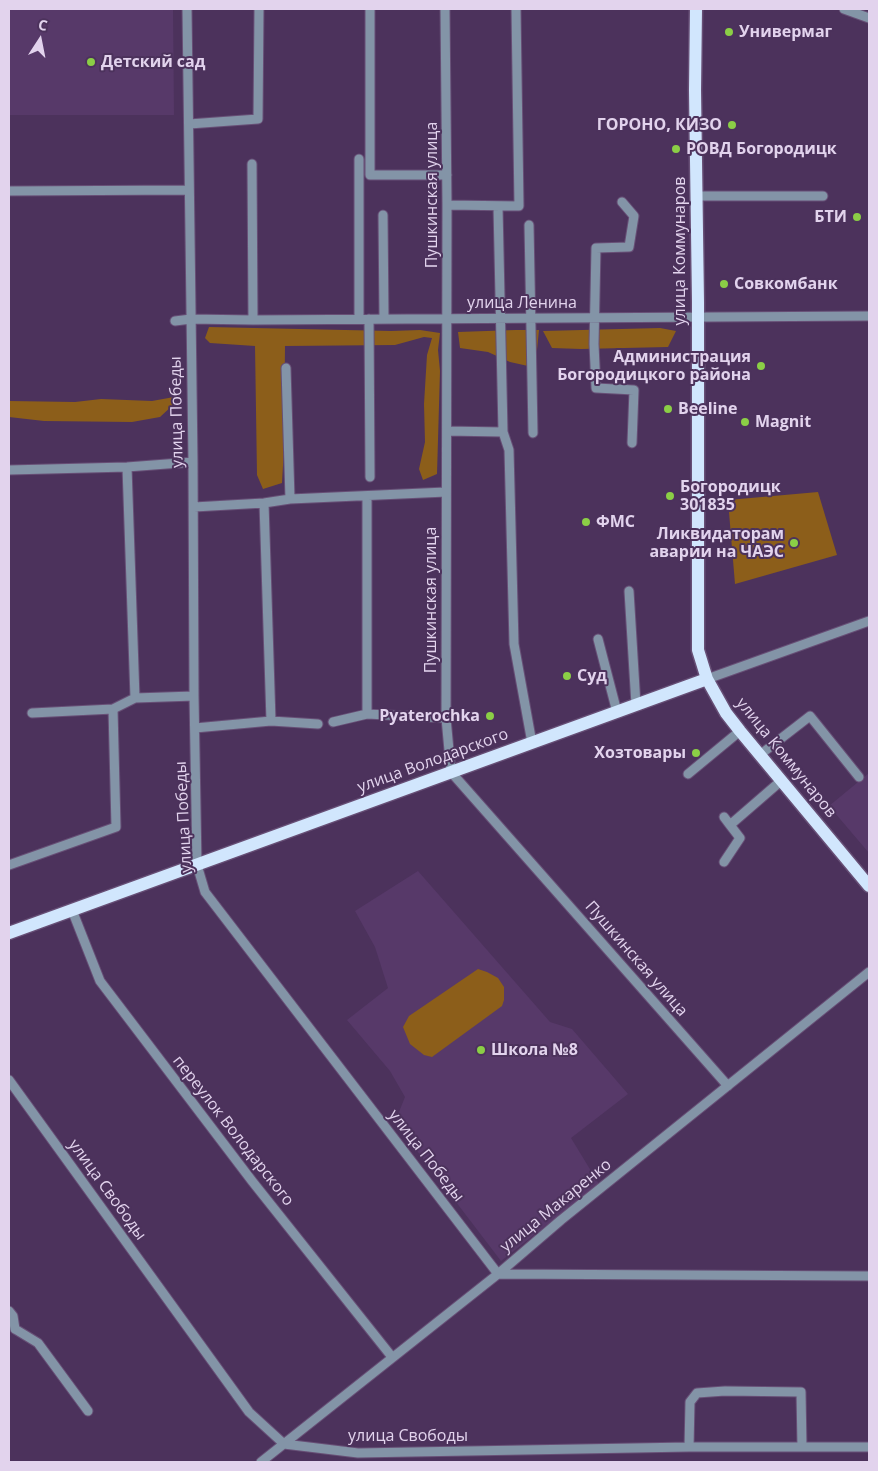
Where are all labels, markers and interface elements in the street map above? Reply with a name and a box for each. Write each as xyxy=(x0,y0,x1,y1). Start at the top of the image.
north arrow xyxy=(15,15,65,65)
text: С xyxy=(37,15,49,35)
place label: Универмаг xyxy=(739,22,832,42)
marker: Универмаг xyxy=(723,26,735,38)
place label: Детский сад xyxy=(101,52,205,72)
marker: Детский сад xyxy=(85,56,97,68)
place label: ГОРОНО, КИЗО xyxy=(597,115,722,135)
marker: ГОРОНО, КИЗО xyxy=(726,119,738,131)
street label: Пушкинская улица xyxy=(422,122,442,268)
place label: РОВД Богородицк xyxy=(686,139,837,159)
marker: РОВД Богородицк xyxy=(670,143,682,155)
street label: улица Коммунаров xyxy=(670,177,690,325)
place label: БТИ xyxy=(814,207,847,227)
marker: БТИ xyxy=(851,211,863,223)
place label: Совкомбанк xyxy=(734,274,838,294)
marker: Совкомбанк xyxy=(718,278,730,290)
street label: улица Ленина xyxy=(467,293,577,313)
place label: Администрация Богородицкого района xyxy=(557,347,751,385)
street label: улица Победы xyxy=(166,356,188,468)
marker: Администрация Богородицкого района xyxy=(755,360,767,372)
place label: Beeline xyxy=(678,399,737,419)
marker: Beeline xyxy=(662,403,674,415)
place label: Magnit xyxy=(755,412,811,432)
marker: Magnit xyxy=(739,416,751,428)
place label: Богородицк 301835 xyxy=(680,477,781,515)
marker: Богородицк 301835 xyxy=(664,490,676,502)
place label: ФМС xyxy=(596,512,635,532)
marker: ФМС xyxy=(580,516,592,528)
place label: Ликвидаторам аварии на ЧАЭС xyxy=(649,524,784,562)
street label: Пушкинская улица xyxy=(421,527,441,673)
marker: Ликвидаторам аварии на ЧАЭС xyxy=(788,537,800,549)
place label: Суд xyxy=(577,666,607,686)
marker: Суд xyxy=(561,670,573,682)
street label: улица Коммунаров xyxy=(732,694,840,822)
place label: Pyaterochka xyxy=(379,706,480,726)
marker: Pyaterochka xyxy=(484,710,496,722)
street label: улица Володарского xyxy=(355,725,511,797)
place label: Хозтовары xyxy=(594,743,686,763)
marker: Хозтовары xyxy=(690,747,702,759)
street label: улица Победы xyxy=(171,761,197,873)
street label: Пушкинская улица xyxy=(581,897,691,1021)
place label: Школа №8 xyxy=(491,1040,578,1060)
marker: Школа №8 xyxy=(475,1044,487,1056)
street label: переулок Володарского xyxy=(168,1052,298,1210)
street label: улица Победы xyxy=(384,1106,468,1206)
street label: улица Свободы xyxy=(64,1136,150,1244)
street label: улица Макаренко xyxy=(496,1155,616,1257)
street label: улица Свободы xyxy=(348,1426,468,1446)

